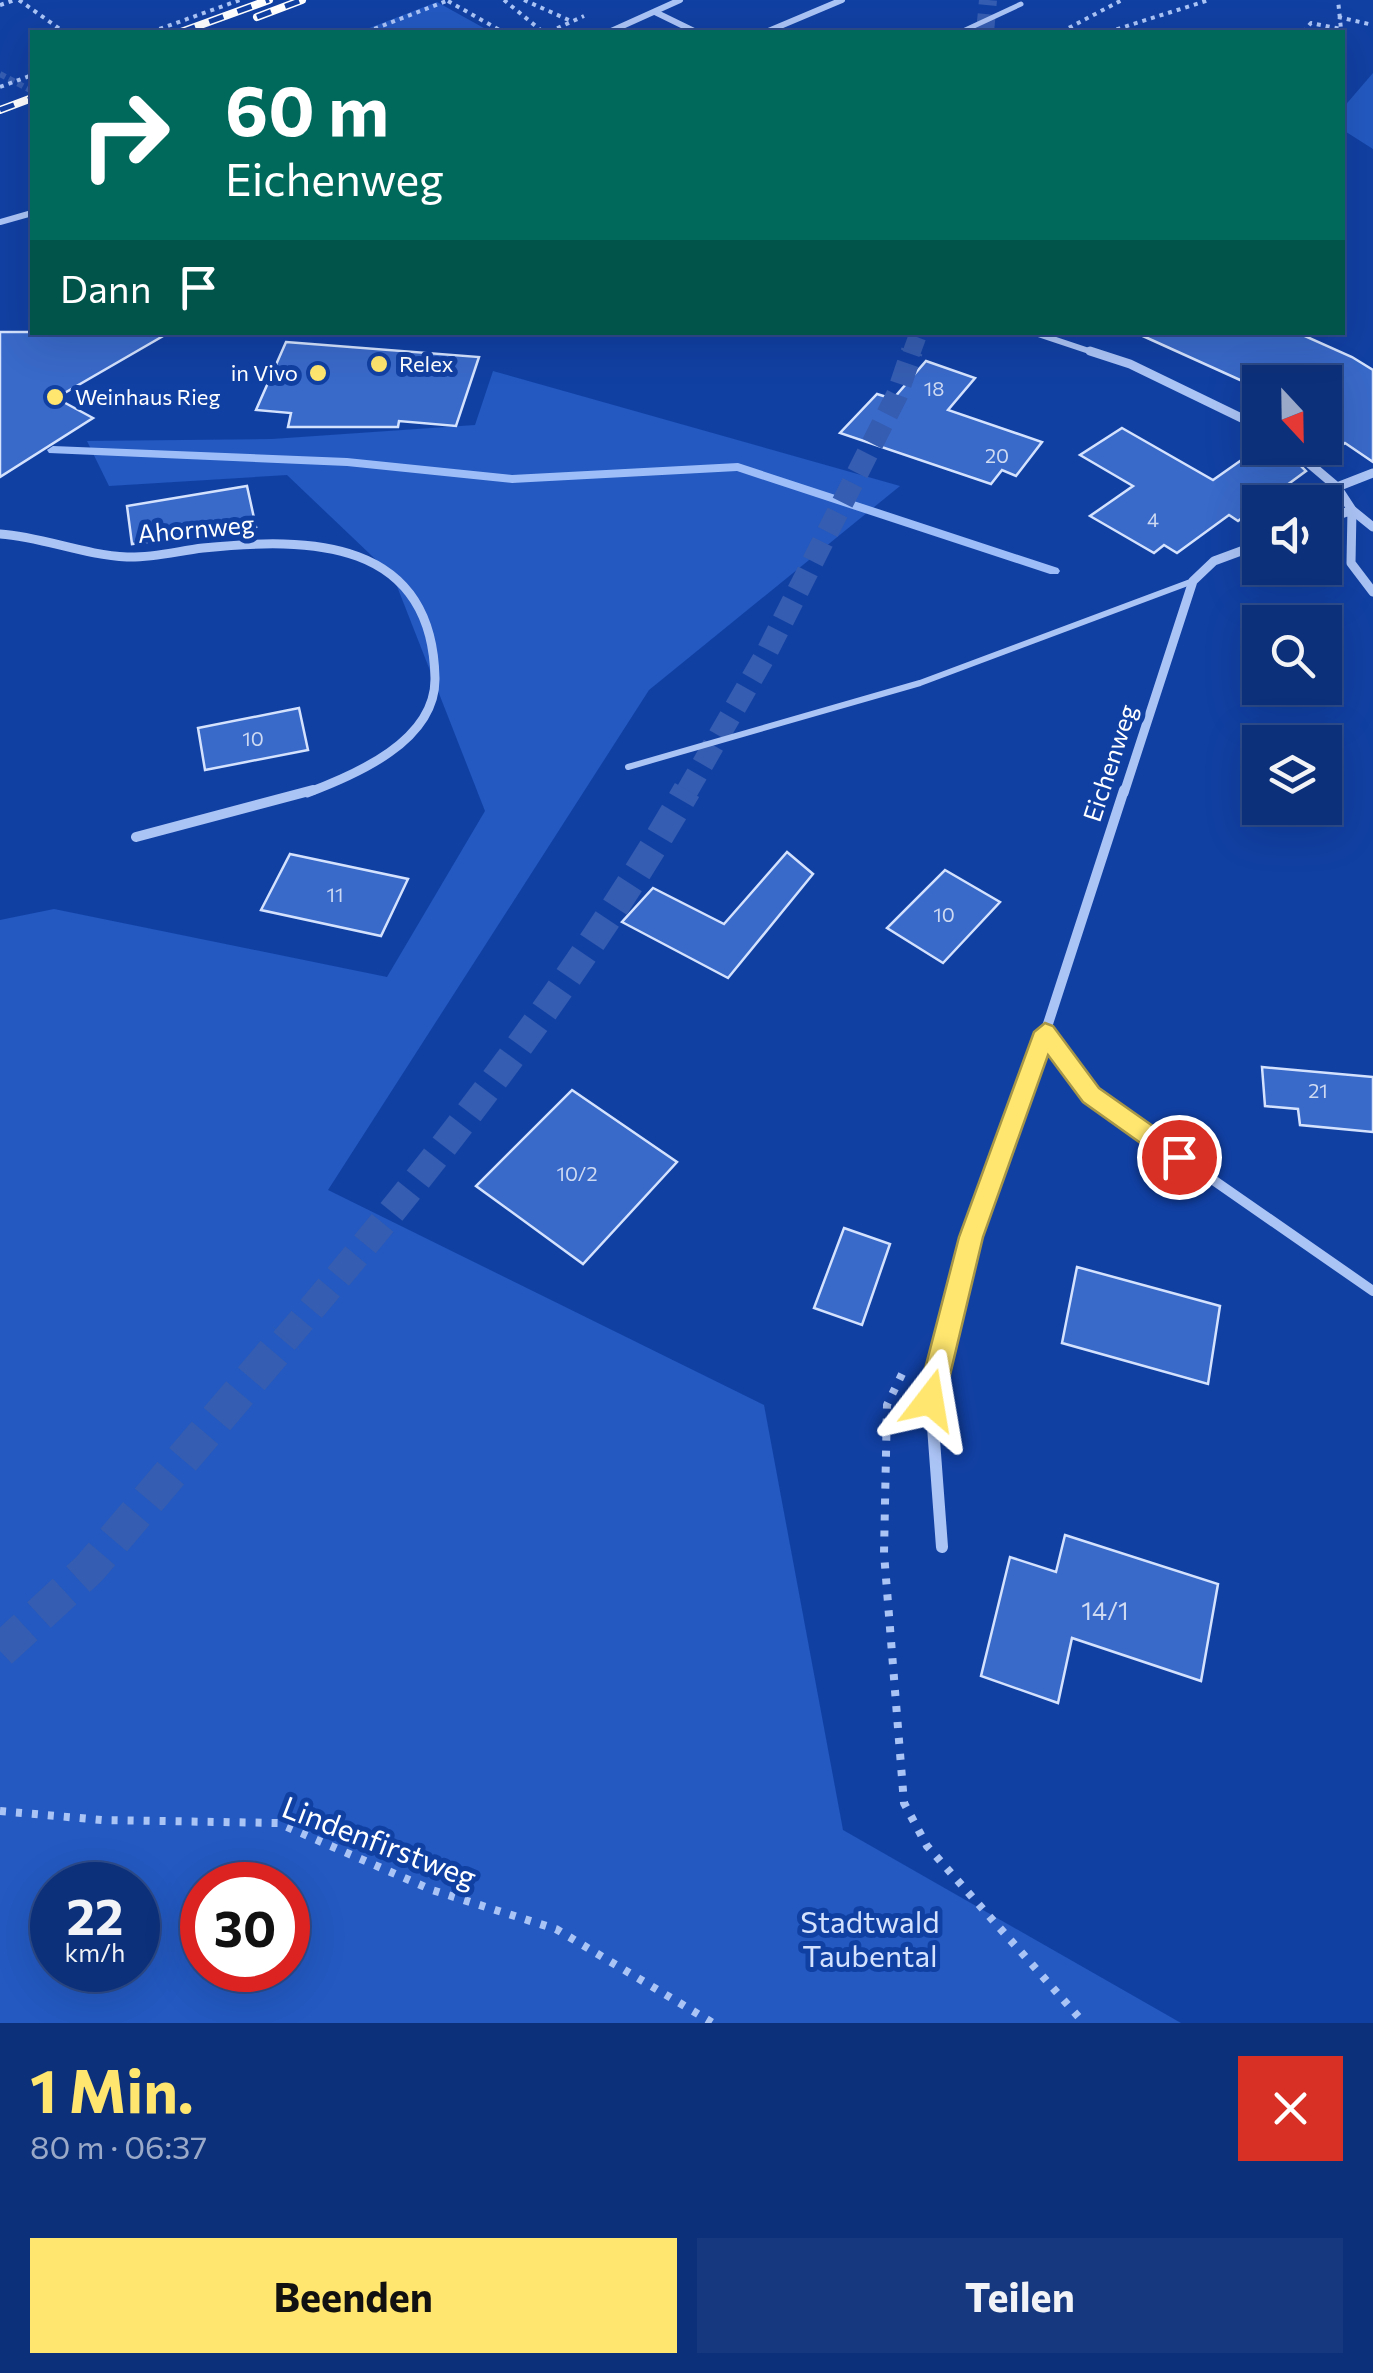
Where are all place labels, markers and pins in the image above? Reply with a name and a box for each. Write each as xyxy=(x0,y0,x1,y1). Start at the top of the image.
place label: Relex xyxy=(399,350,454,377)
marker: Relex xyxy=(368,353,390,375)
place label: in Vivo xyxy=(231,359,298,386)
marker: in Vivo xyxy=(307,362,329,384)
place label: Weinhaus Rieg xyxy=(75,383,220,410)
marker: Weinhaus Rieg xyxy=(44,386,66,408)
pin xyxy=(1137,1115,1222,1200)

